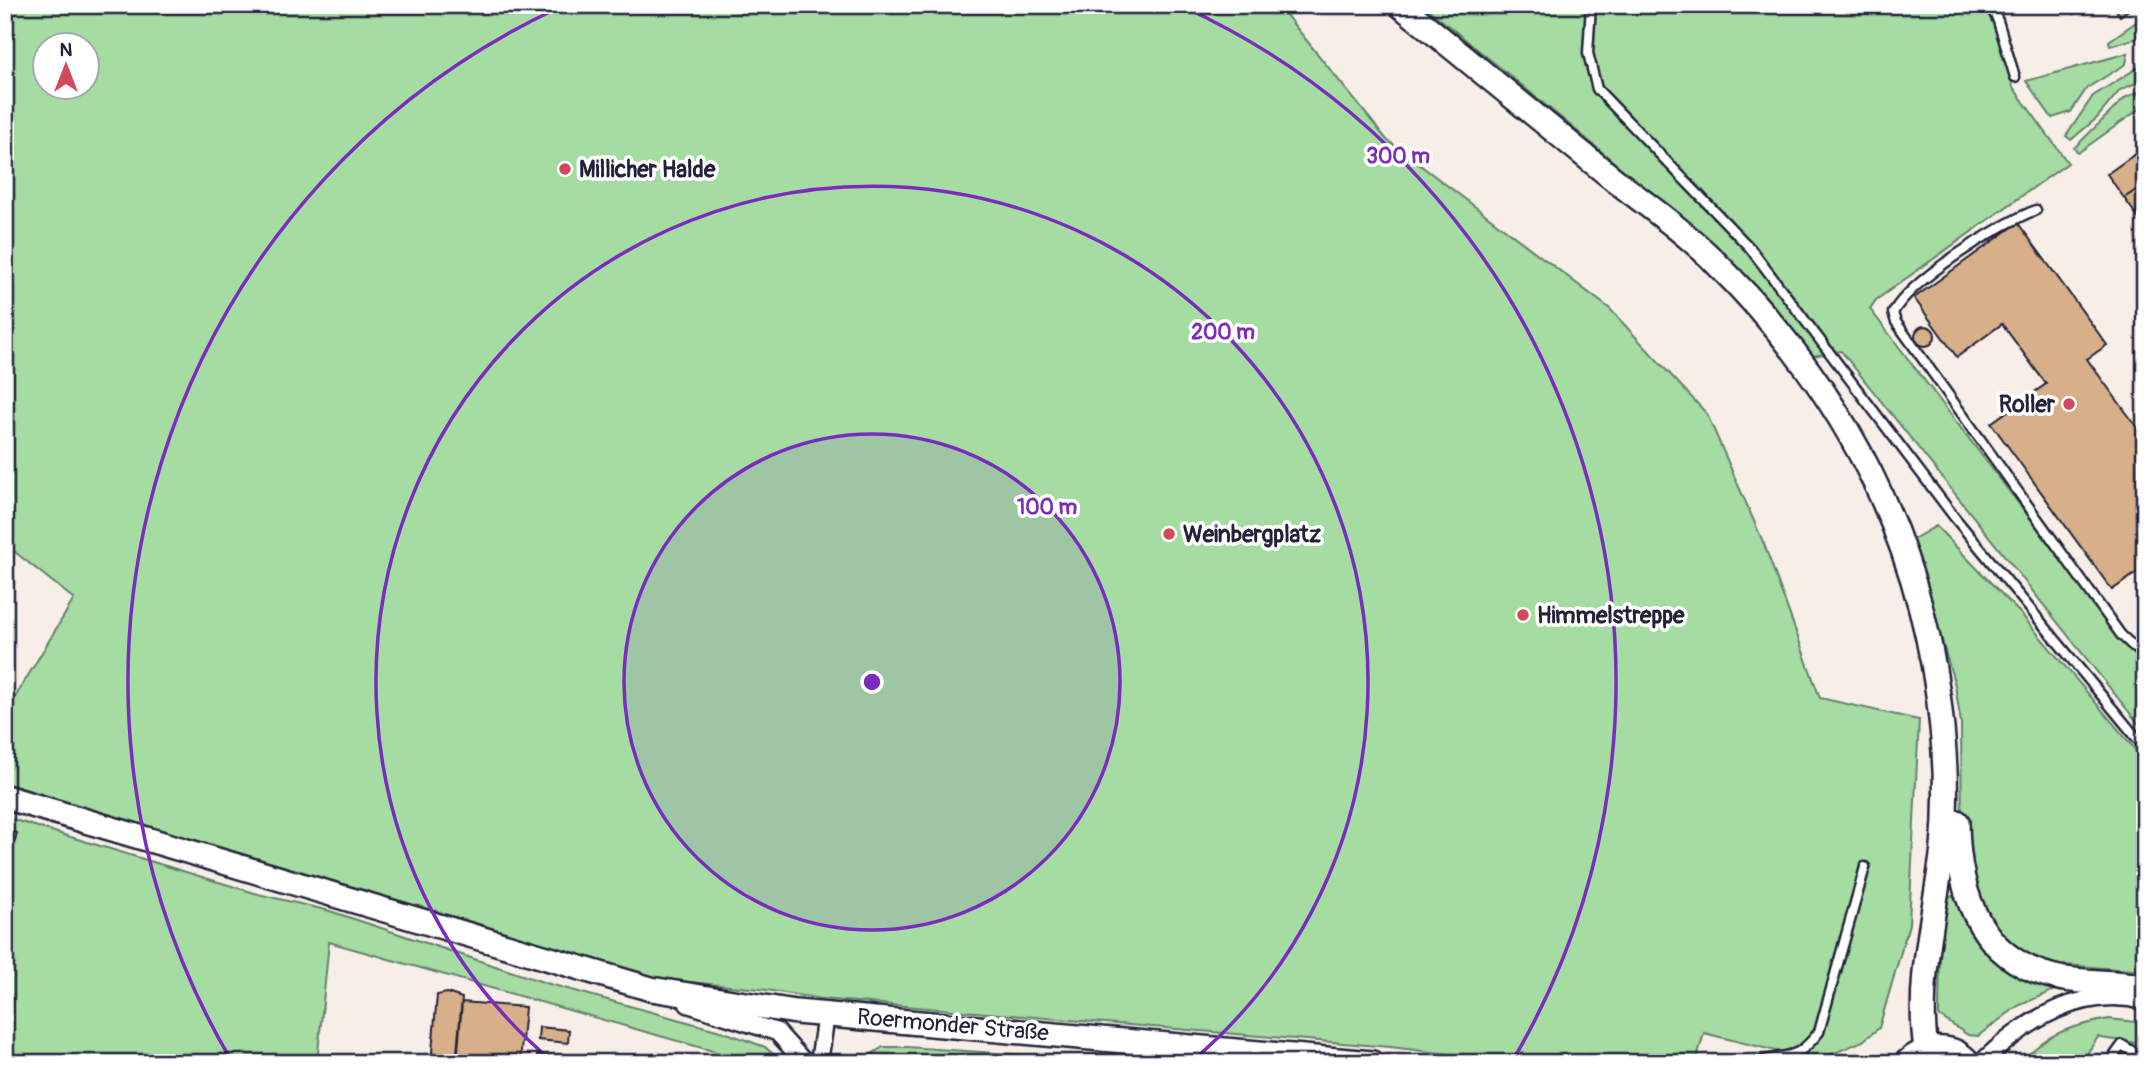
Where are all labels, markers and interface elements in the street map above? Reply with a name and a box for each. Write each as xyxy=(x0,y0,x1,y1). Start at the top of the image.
north arrow xyxy=(32,32,102,102)
text: N xyxy=(60,38,73,62)
text: 300 m xyxy=(1366,143,1430,170)
place label: Millicher Halde xyxy=(579,155,716,184)
marker: Millicher Halde xyxy=(557,161,573,177)
text: 200 m xyxy=(1191,319,1255,346)
place label: Roller xyxy=(1999,390,2056,419)
marker: Roller xyxy=(2061,396,2077,412)
text: 100 m xyxy=(1017,494,1077,521)
place label: Weinbergplatz xyxy=(1183,520,1321,549)
marker: Weinbergplatz xyxy=(1161,526,1177,542)
place label: Himmelstreppe xyxy=(1537,601,1685,630)
marker: Himmelstreppe xyxy=(1515,607,1531,623)
centre of rings xyxy=(860,670,884,694)
street label: Roermonder Straße xyxy=(856,1002,1051,1048)

